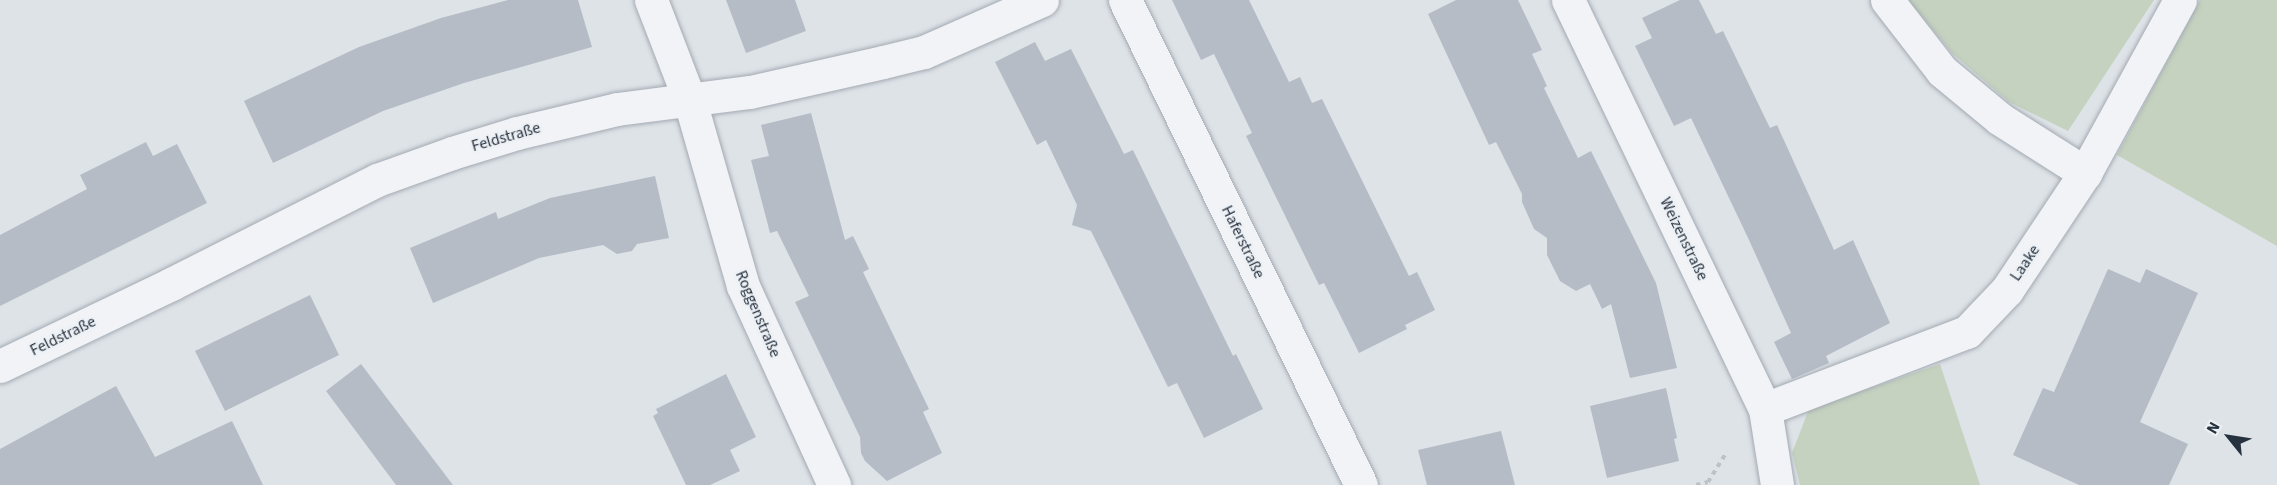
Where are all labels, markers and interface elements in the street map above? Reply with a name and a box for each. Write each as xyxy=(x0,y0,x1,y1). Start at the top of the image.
street label: Feldstraße xyxy=(469,118,543,156)
street label: Weizenstraße xyxy=(1656,194,1712,284)
street label: Haferstraße xyxy=(1217,202,1269,282)
street label: Laake xyxy=(2006,241,2044,285)
street label: Roggenstraße xyxy=(731,268,785,360)
street label: Feldstraße xyxy=(27,312,99,360)
north arrow xyxy=(2199,407,2259,467)
text: N xyxy=(2201,418,2226,438)

